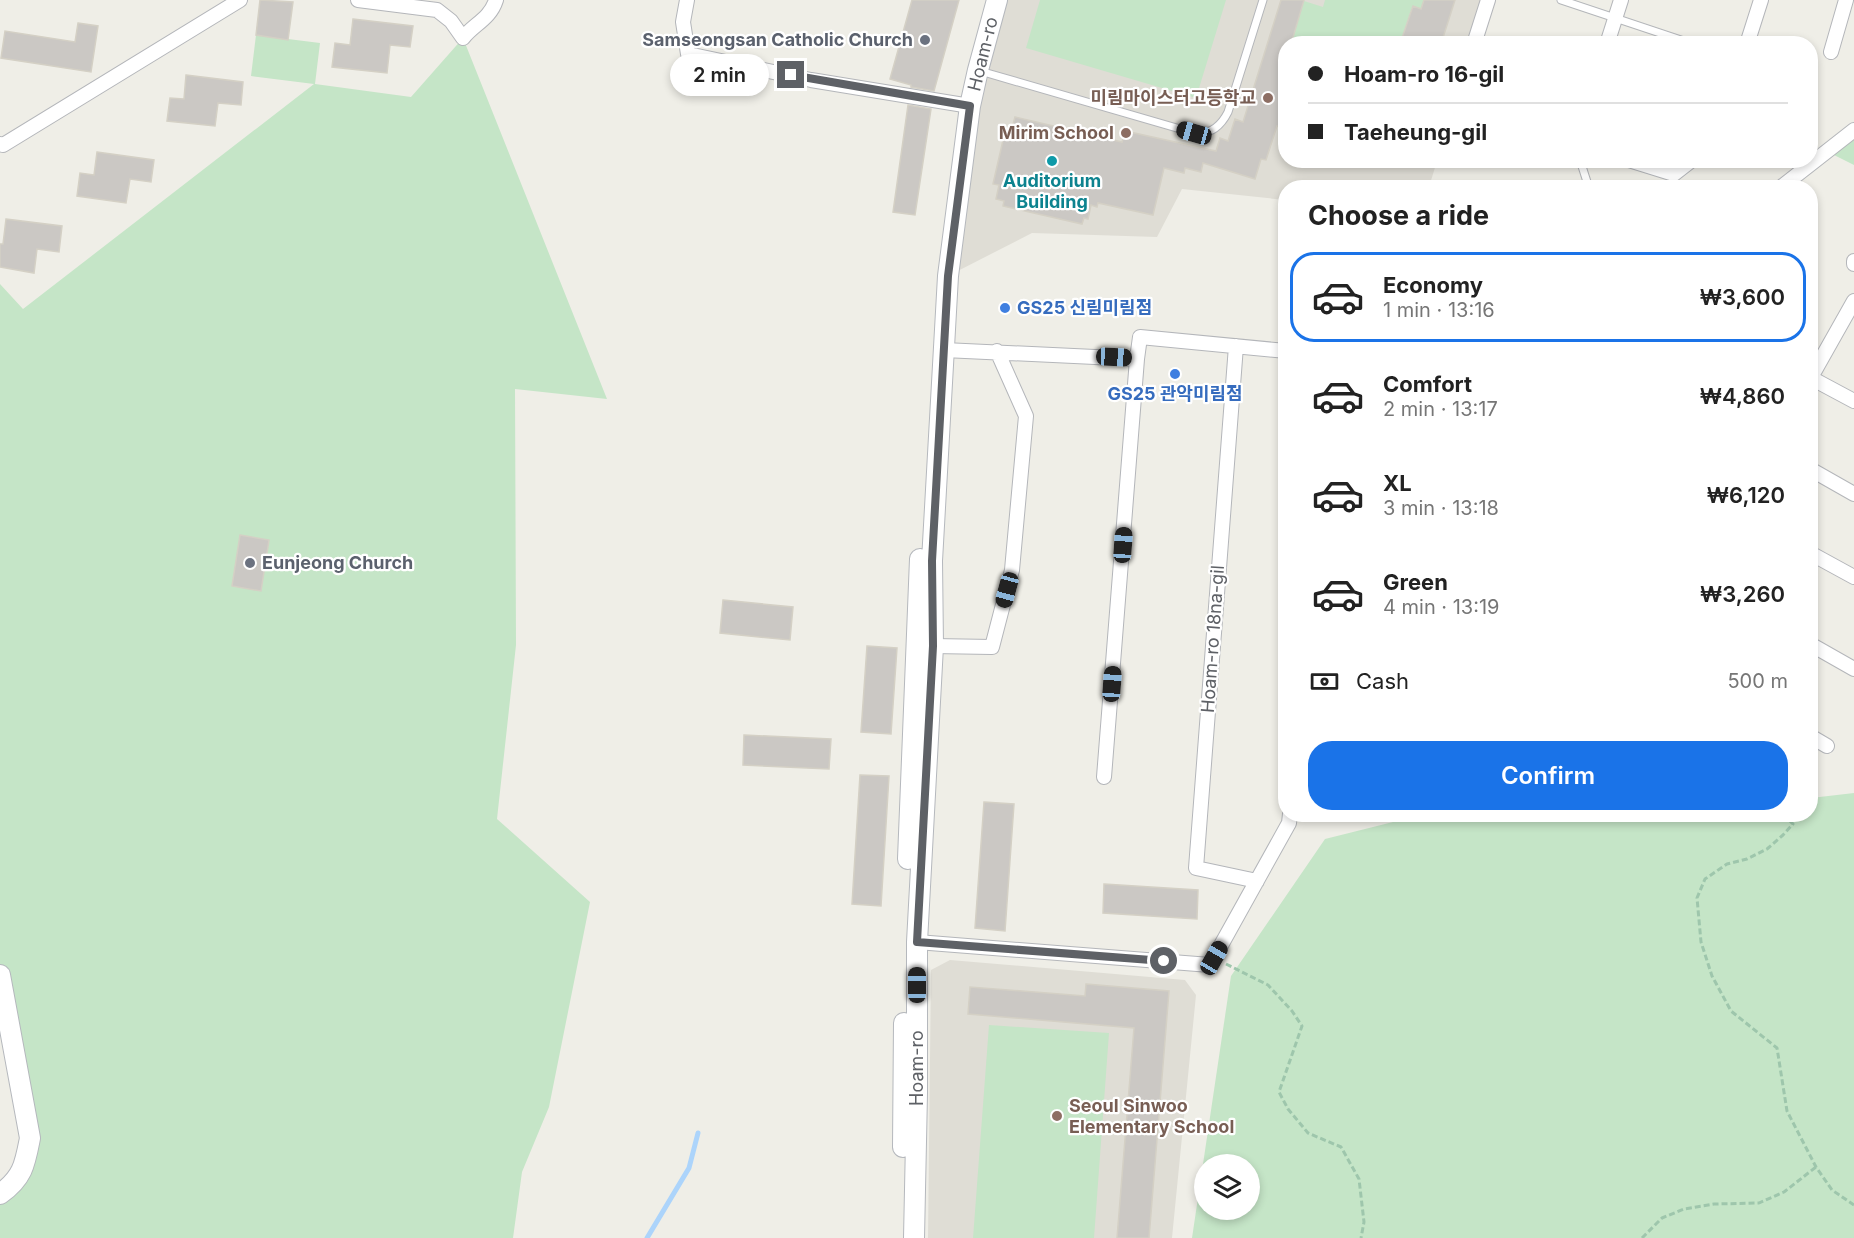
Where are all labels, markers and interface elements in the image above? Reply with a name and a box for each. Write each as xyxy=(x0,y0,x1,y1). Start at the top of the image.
street label: Hoam-ro xyxy=(963,15,1002,93)
place label: Samseongsan Catholic Church xyxy=(642,29,913,50)
marker: Samseongsan Catholic Church xyxy=(918,33,932,47)
callout: 2 min xyxy=(671,54,770,96)
route end xyxy=(777,61,804,88)
text: Hoam-ro 16-gil xyxy=(1344,61,1504,87)
text: 2 min xyxy=(693,63,746,87)
place label: 미림마이스터고등학교 xyxy=(1090,87,1256,108)
marker: 미림마이스터고등학교 xyxy=(1261,91,1275,105)
car xyxy=(1174,119,1214,147)
text: Taeheung-gil xyxy=(1344,119,1487,145)
place label: Mirim School xyxy=(999,122,1114,143)
marker: Mirim School xyxy=(1119,126,1133,140)
marker: Auditorium Building xyxy=(1045,154,1059,168)
place label: Auditorium Building xyxy=(1003,170,1101,212)
text: Choose a ride xyxy=(1308,199,1489,232)
icon: car xyxy=(1311,270,1365,324)
text: Economy xyxy=(1383,272,1483,298)
text: ₩3,600 xyxy=(1700,284,1785,310)
place label: GS25 신림미림점 xyxy=(1017,297,1152,318)
text: 1 min · 13:16 xyxy=(1383,298,1495,322)
marker: GS25 신림미림점 xyxy=(998,301,1012,315)
car xyxy=(1096,347,1132,367)
marker: GS25 관악미림점 xyxy=(1168,367,1182,381)
icon: car xyxy=(1311,369,1365,423)
text: Comfort xyxy=(1383,371,1472,397)
place label: GS25 관악미림점 xyxy=(1107,383,1243,404)
text: ₩4,860 xyxy=(1700,383,1785,409)
text: 2 min · 13:17 xyxy=(1383,397,1498,421)
icon: car xyxy=(1311,468,1365,522)
text: XL xyxy=(1383,470,1412,496)
text: ₩6,120 xyxy=(1707,482,1785,508)
text: 3 min · 13:18 xyxy=(1383,496,1499,520)
car xyxy=(1113,526,1133,564)
place label: Eunjeong Church xyxy=(262,552,413,573)
marker: Eunjeong Church xyxy=(243,556,257,570)
street label: Hoam-ro 18na-gil xyxy=(1197,564,1228,714)
icon: car xyxy=(1311,567,1365,621)
text: Green xyxy=(1383,569,1448,595)
car xyxy=(994,570,1020,610)
text: ₩3,260 xyxy=(1700,581,1785,607)
text: 4 min · 13:19 xyxy=(1383,595,1500,619)
car xyxy=(1102,665,1122,703)
icon: cash xyxy=(1308,665,1341,698)
text: Cash xyxy=(1356,668,1409,694)
text: 500 m xyxy=(1727,669,1788,693)
button: Confirm xyxy=(1308,741,1788,810)
car xyxy=(1197,938,1231,978)
route start xyxy=(1150,947,1177,974)
car xyxy=(908,967,926,1003)
street label: Hoam-ro xyxy=(906,1030,927,1106)
place label: Seoul Sinwoo Elementary School xyxy=(1069,1095,1234,1137)
marker: Seoul Sinwoo Elementary School xyxy=(1050,1109,1064,1123)
map controls xyxy=(1194,1154,1260,1220)
button: layers xyxy=(1194,1154,1260,1220)

